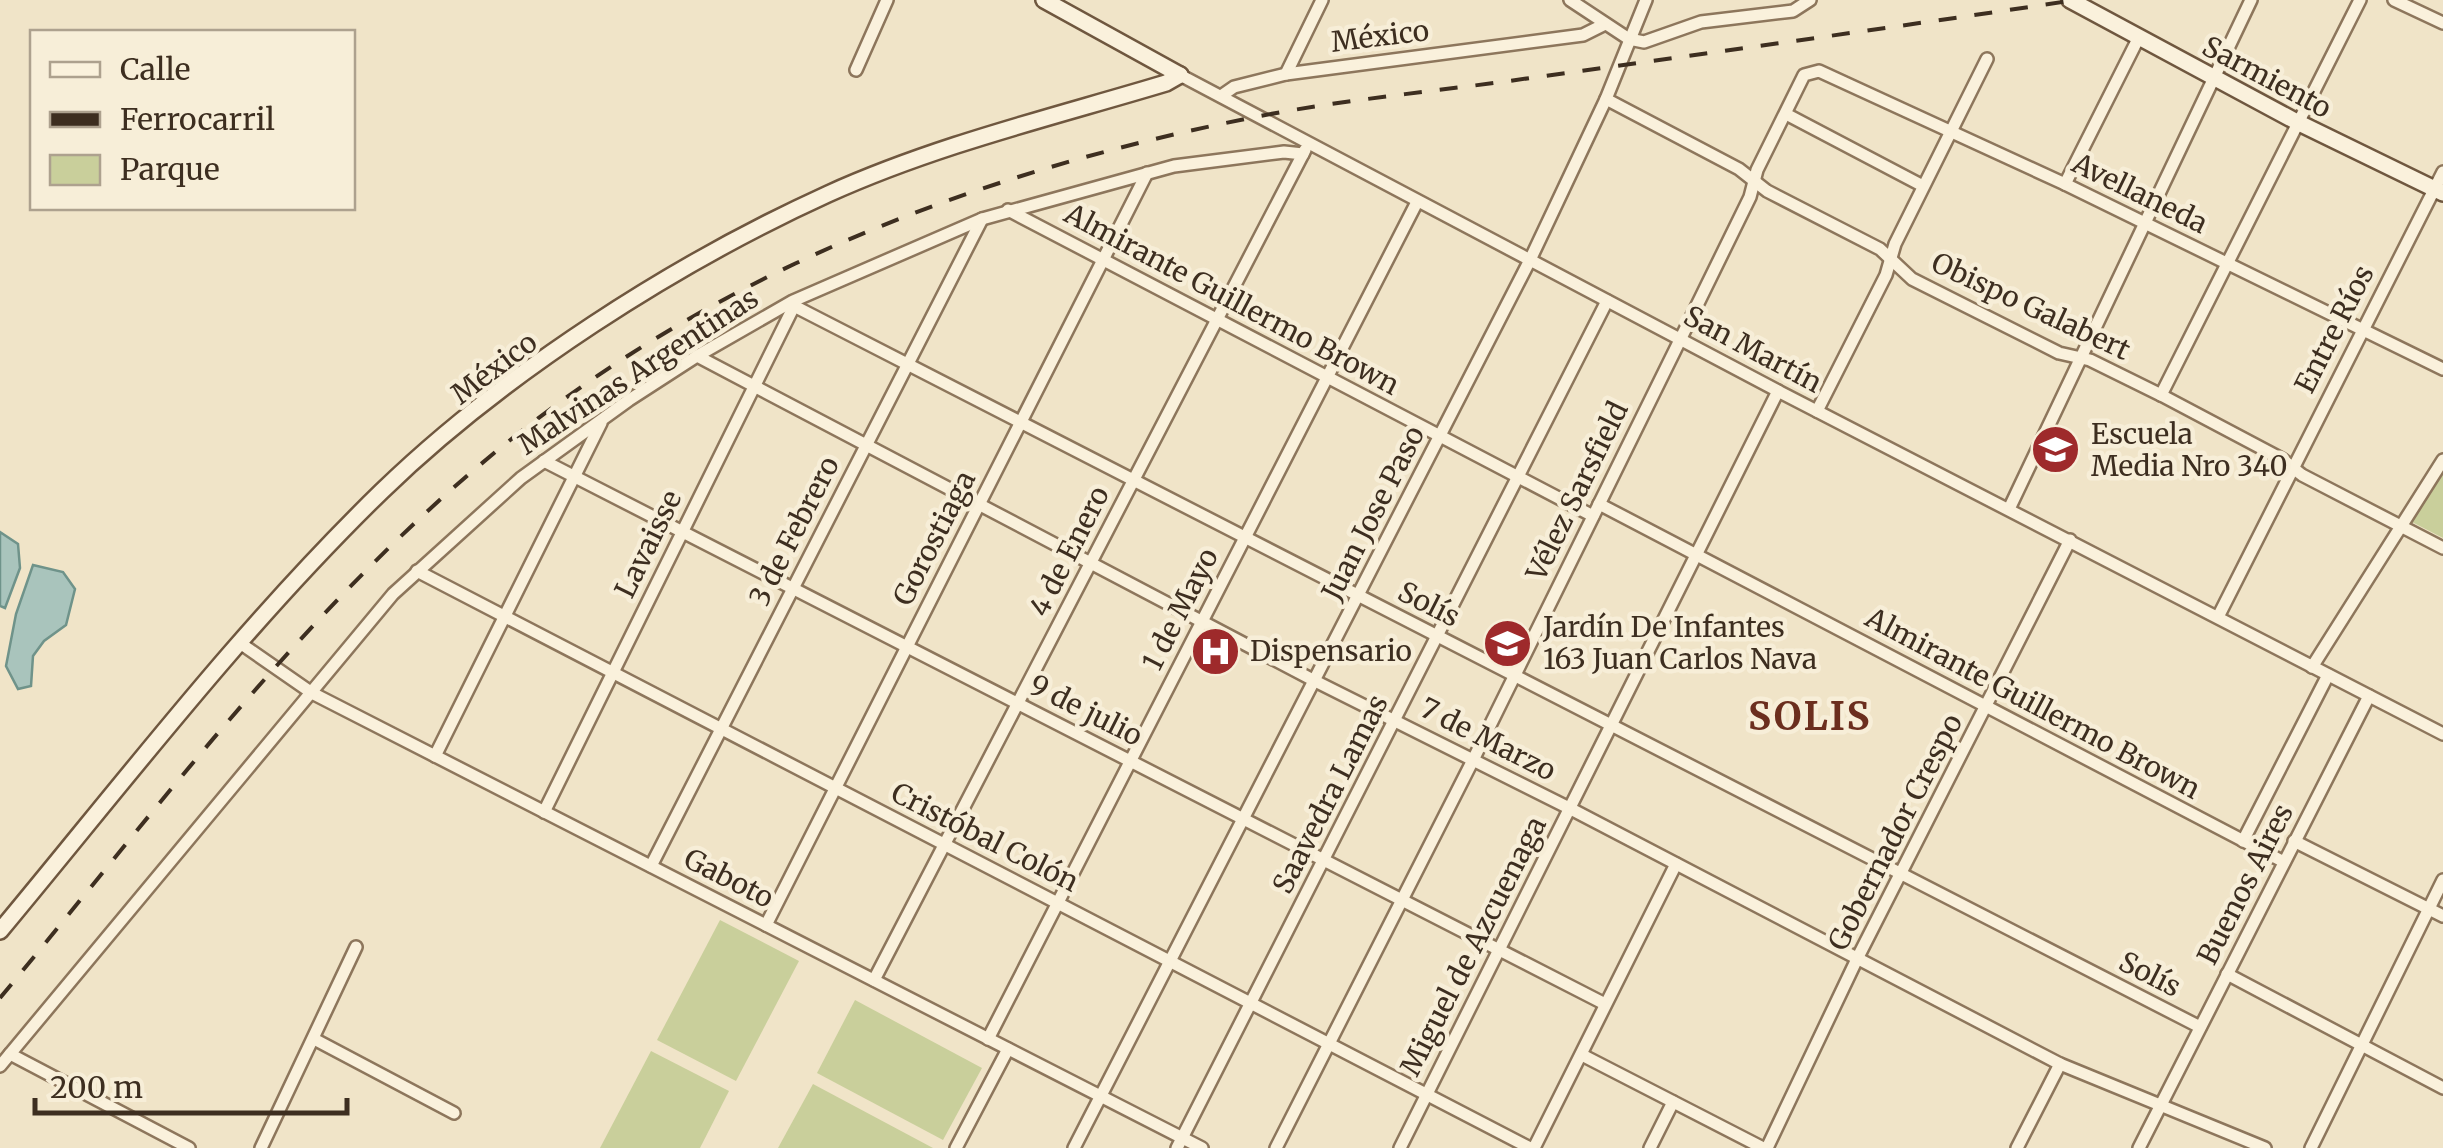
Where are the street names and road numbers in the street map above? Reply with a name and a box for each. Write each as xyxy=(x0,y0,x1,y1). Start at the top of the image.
street label: México xyxy=(1329,12,1431,60)
street label: Sarmiento xyxy=(2196,28,2338,126)
street label: Avellaneda xyxy=(2065,144,2214,241)
street label: Almirante Guillermo Brown xyxy=(1057,195,1406,403)
street label: Obispo Galabert xyxy=(1926,244,2136,368)
street label: Entre Ríos xyxy=(2286,259,2382,399)
street label: Malvinas Argentinas xyxy=(511,280,765,462)
street label: San Martín xyxy=(1678,298,1828,400)
street label: México xyxy=(444,324,544,412)
street label: Vélez Sarsfield xyxy=(1518,395,1636,587)
street label: Juan Jose Paso xyxy=(1313,420,1432,607)
street label: 3 de Febrero xyxy=(741,450,847,612)
street label: Gorostiaga xyxy=(885,465,983,611)
street label: 4 de Enero xyxy=(1021,480,1117,622)
street label: Lavaisse xyxy=(607,484,689,604)
street label: 1 de Mayo xyxy=(1134,542,1226,676)
street label: Solís xyxy=(1392,573,1466,635)
street label: Almirante Guillermo Brown xyxy=(1858,599,2207,807)
street label: 9 de julio xyxy=(1024,666,1148,754)
street label: Saavedra Lamas xyxy=(1264,688,1396,900)
street label: 7 de Marzo xyxy=(1414,689,1562,789)
street label: Gobernador Crespo xyxy=(1820,708,1970,956)
street label: Cristóbal Colón xyxy=(885,774,1085,900)
street label: Buenos Aires xyxy=(2189,798,2301,970)
street label: Miguel de Azcuenaga xyxy=(1392,810,1554,1082)
street label: Gaboto xyxy=(678,840,780,916)
street label: Solís xyxy=(2113,943,2187,1005)

